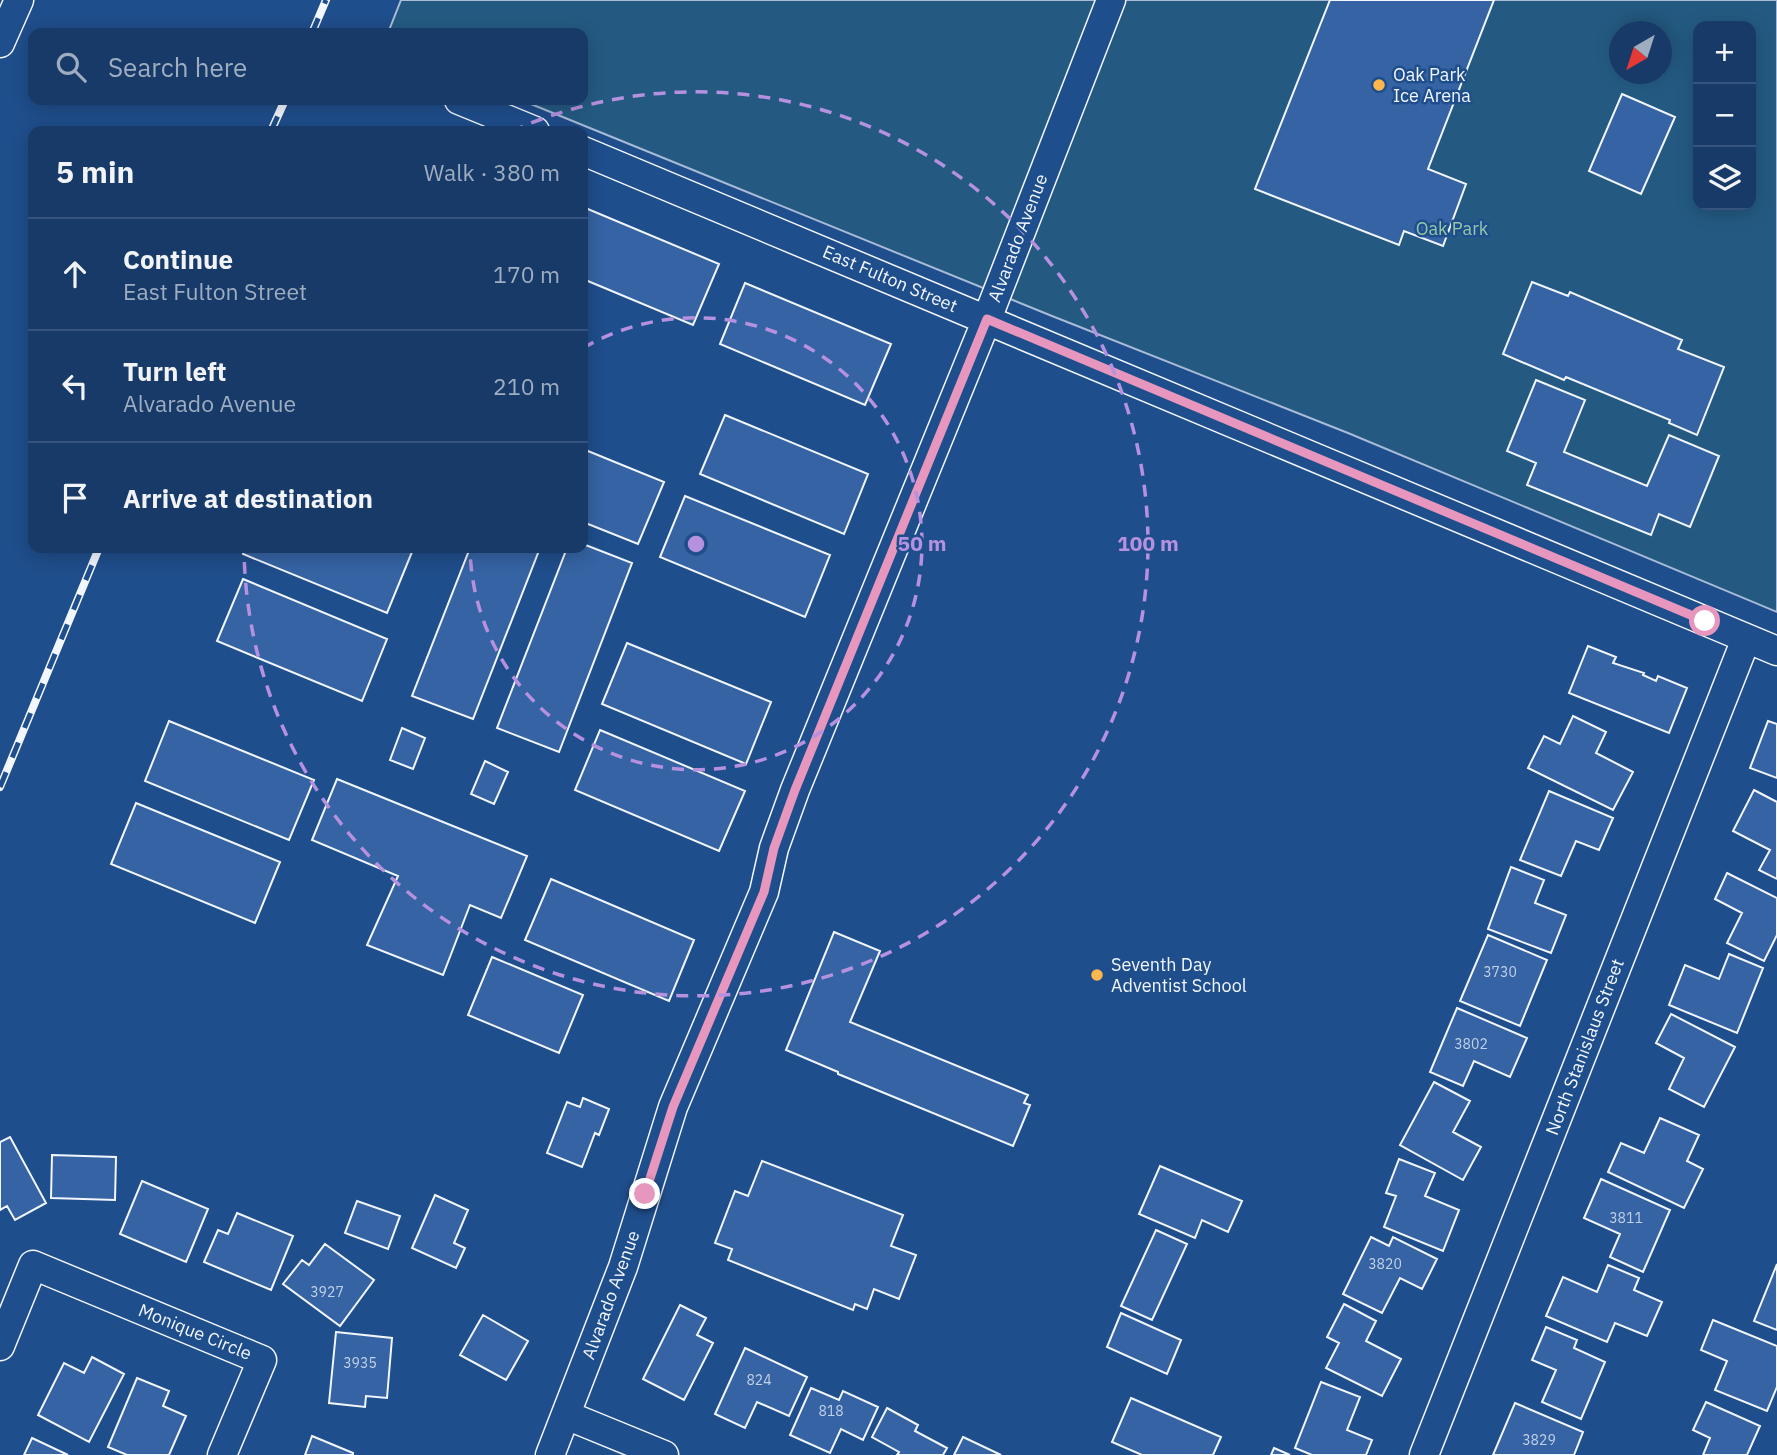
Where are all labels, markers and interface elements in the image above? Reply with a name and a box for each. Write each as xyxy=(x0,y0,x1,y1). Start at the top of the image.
north arrow xyxy=(1609,21,1672,84)
map controls xyxy=(1693,21,1756,210)
button: + xyxy=(1693,21,1756,84)
search box xyxy=(28,28,588,105)
icon: search xyxy=(52,48,90,86)
text: Search here xyxy=(108,50,247,84)
place label: Oak Park Ice Arena xyxy=(1393,63,1471,107)
marker: Oak Park Ice Arena xyxy=(1371,77,1387,93)
button: − xyxy=(1693,84,1756,147)
button: layers xyxy=(1693,147,1756,210)
text: 5 min xyxy=(56,152,134,191)
text: Walk · 380 m xyxy=(424,157,560,187)
street label: Alvarado Avenue xyxy=(983,170,1053,305)
park label: Oak Park xyxy=(1416,217,1489,240)
street label: East Fulton Street xyxy=(819,240,961,317)
text: Continue xyxy=(123,242,233,276)
icon: ahead xyxy=(56,255,94,293)
text: 170 m xyxy=(493,259,560,289)
text: East Fulton Street xyxy=(123,276,307,306)
text: Turn left xyxy=(123,354,226,388)
icon: left xyxy=(56,367,94,405)
text: 210 m xyxy=(493,371,560,401)
text: Alvarado Avenue xyxy=(123,388,296,418)
icon: arrive xyxy=(56,479,94,517)
text: Arrive at destination xyxy=(123,481,373,515)
text: 50 m xyxy=(898,529,946,557)
text: 100 m xyxy=(1117,529,1179,557)
centre of rings xyxy=(684,532,708,556)
route start xyxy=(1689,605,1720,636)
place label: Seventh Day Adventist School xyxy=(1111,953,1247,997)
street label: North Stanislaus Street xyxy=(1540,955,1629,1138)
house number: 3730 xyxy=(1483,963,1517,981)
marker: Seventh Day Adventist School xyxy=(1089,967,1105,983)
house number: 3802 xyxy=(1454,1035,1488,1053)
route end xyxy=(629,1178,660,1209)
house number: 3811 xyxy=(1609,1209,1643,1227)
street label: Alvarado Avenue xyxy=(577,1227,645,1362)
house number: 3820 xyxy=(1368,1255,1402,1273)
house number: 3927 xyxy=(310,1283,344,1301)
street label: Monique Circle xyxy=(135,1298,255,1365)
house number: 3935 xyxy=(343,1354,377,1372)
house number: 824 xyxy=(746,1371,772,1389)
house number: 818 xyxy=(818,1402,844,1420)
house number: 3829 xyxy=(1522,1431,1556,1449)

